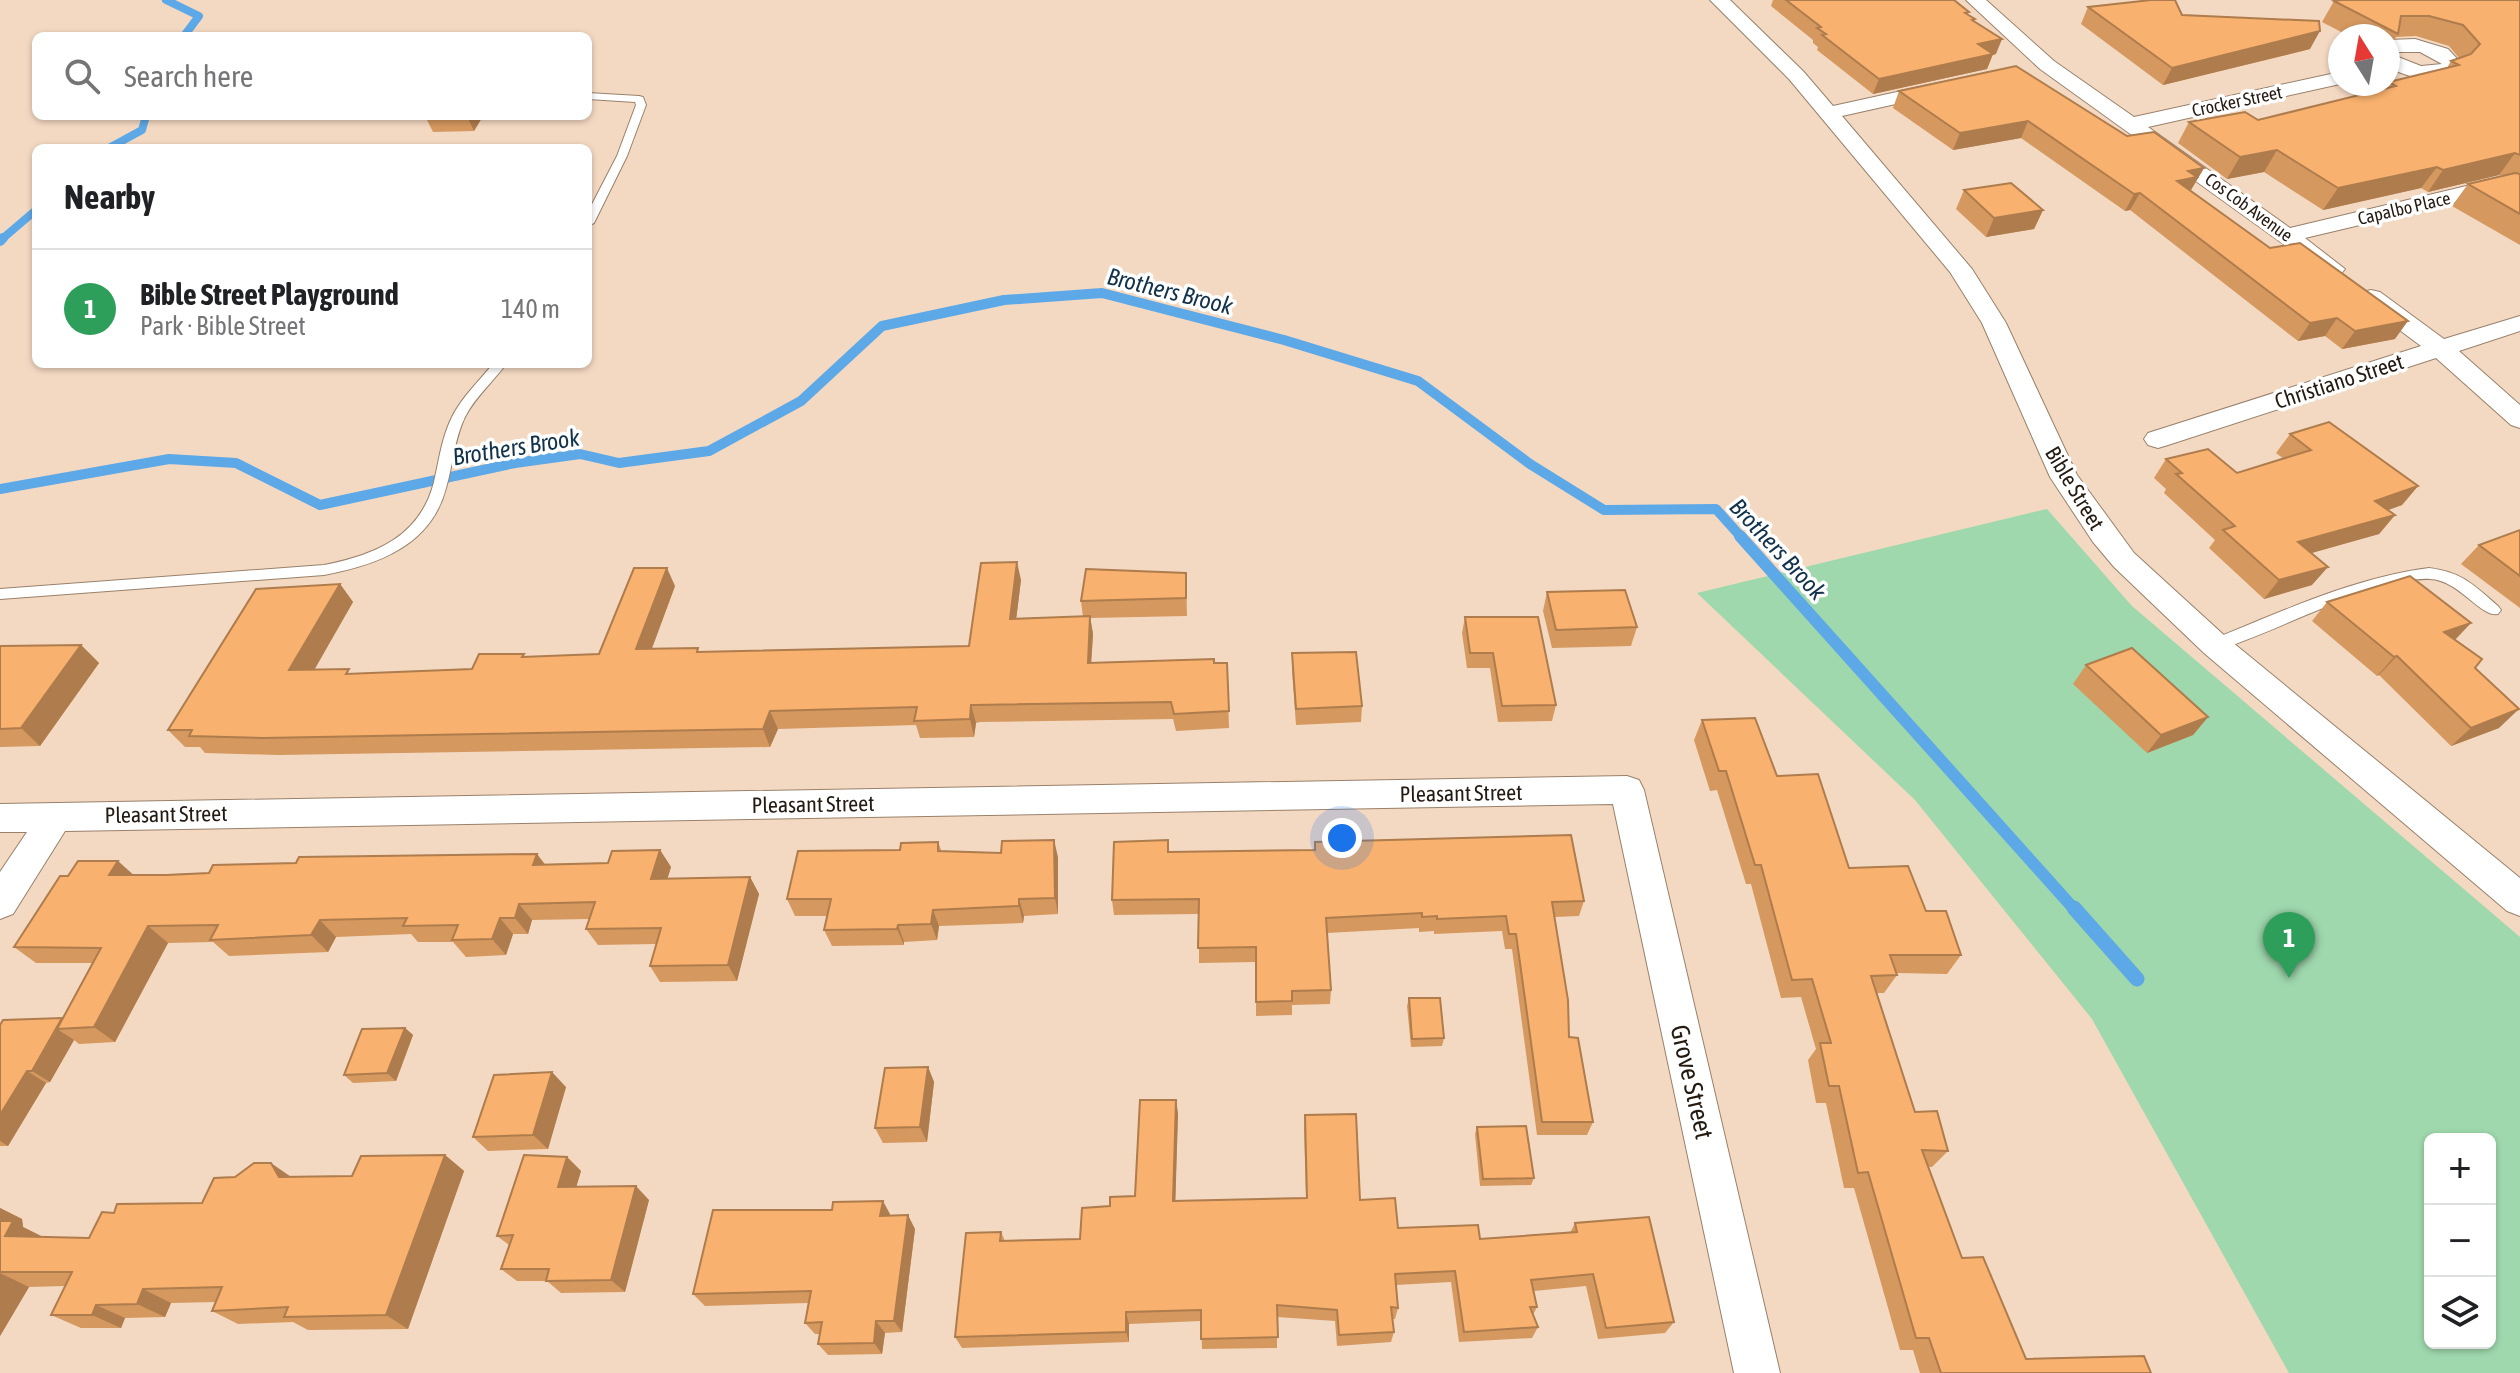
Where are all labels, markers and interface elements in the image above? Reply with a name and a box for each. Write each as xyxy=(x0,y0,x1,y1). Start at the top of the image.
north arrow xyxy=(2328,24,2400,96)
search box xyxy=(32,32,592,120)
icon: search xyxy=(60,54,104,98)
text: Search here xyxy=(124,59,253,93)
street label: Crocker Street xyxy=(2190,81,2284,121)
street label: Cos Cob Avenue xyxy=(2201,168,2297,246)
text: Nearby xyxy=(64,177,155,216)
street label: Capalbo Place xyxy=(2356,187,2452,229)
water label: Brothers Brook xyxy=(1105,262,1236,320)
text: Bible Street Playground xyxy=(140,277,399,311)
text: 1 xyxy=(84,294,96,324)
text: 140 m xyxy=(501,294,560,324)
text: Park · Bible Street xyxy=(140,311,306,341)
street label: Christiano Street xyxy=(2271,348,2407,414)
water label: Brothers Brook xyxy=(451,424,582,470)
street label: Bible Street xyxy=(2040,442,2110,534)
water label: Brothers Brook xyxy=(1724,493,1832,605)
street label: Pleasant Street xyxy=(1399,779,1523,807)
street label: Pleasant Street xyxy=(751,790,875,818)
street label: Pleasant Street xyxy=(104,800,228,828)
your location xyxy=(1322,818,1362,858)
pin: 1 xyxy=(2263,912,2315,978)
street label: Grove Street xyxy=(1664,1022,1720,1142)
map controls xyxy=(2424,1133,2496,1349)
button: + xyxy=(2424,1133,2496,1205)
button: − xyxy=(2424,1205,2496,1277)
button: layers xyxy=(2424,1277,2496,1349)

